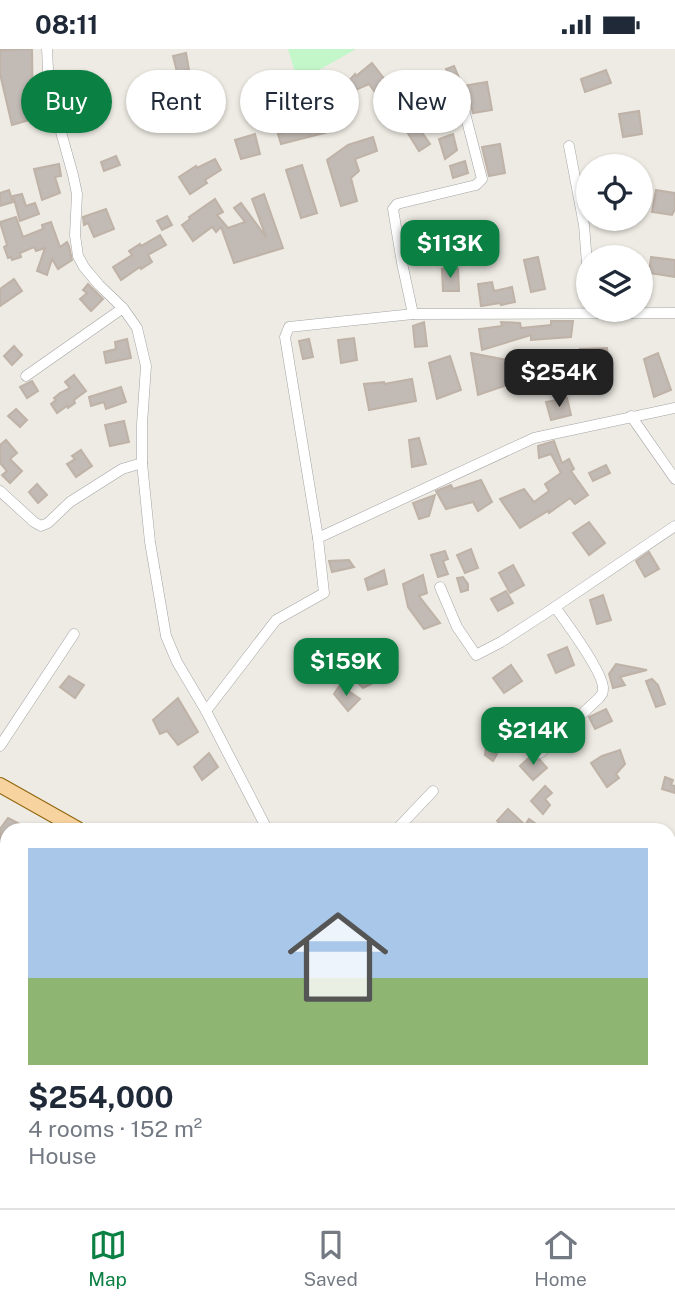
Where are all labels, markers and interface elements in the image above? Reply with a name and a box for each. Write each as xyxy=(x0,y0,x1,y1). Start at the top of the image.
text: 08:11 xyxy=(35,9,98,40)
chip: Buy xyxy=(21,70,112,133)
chip: Rent xyxy=(126,70,226,133)
chip: Filters xyxy=(240,70,359,133)
chip: New xyxy=(373,70,471,133)
map controls xyxy=(576,154,653,322)
button: locate xyxy=(576,154,653,231)
pin: $113K xyxy=(401,221,499,280)
text: $113K xyxy=(416,229,484,256)
button: layers xyxy=(576,245,653,322)
pin: $254K xyxy=(510,349,608,409)
text: $254K xyxy=(520,358,598,385)
pin: $159K xyxy=(297,639,395,698)
text: $159K xyxy=(310,647,382,674)
pin: $214K xyxy=(484,707,582,767)
text: $214K xyxy=(497,716,569,743)
icon: home xyxy=(275,894,401,1020)
text: $254,000 xyxy=(28,1079,174,1115)
text: 4 rooms · 152 m² xyxy=(28,1115,202,1142)
text: House xyxy=(28,1142,96,1169)
tab: Map xyxy=(88,1226,127,1290)
tab: Saved xyxy=(303,1226,358,1290)
tab: Home xyxy=(534,1226,587,1290)

